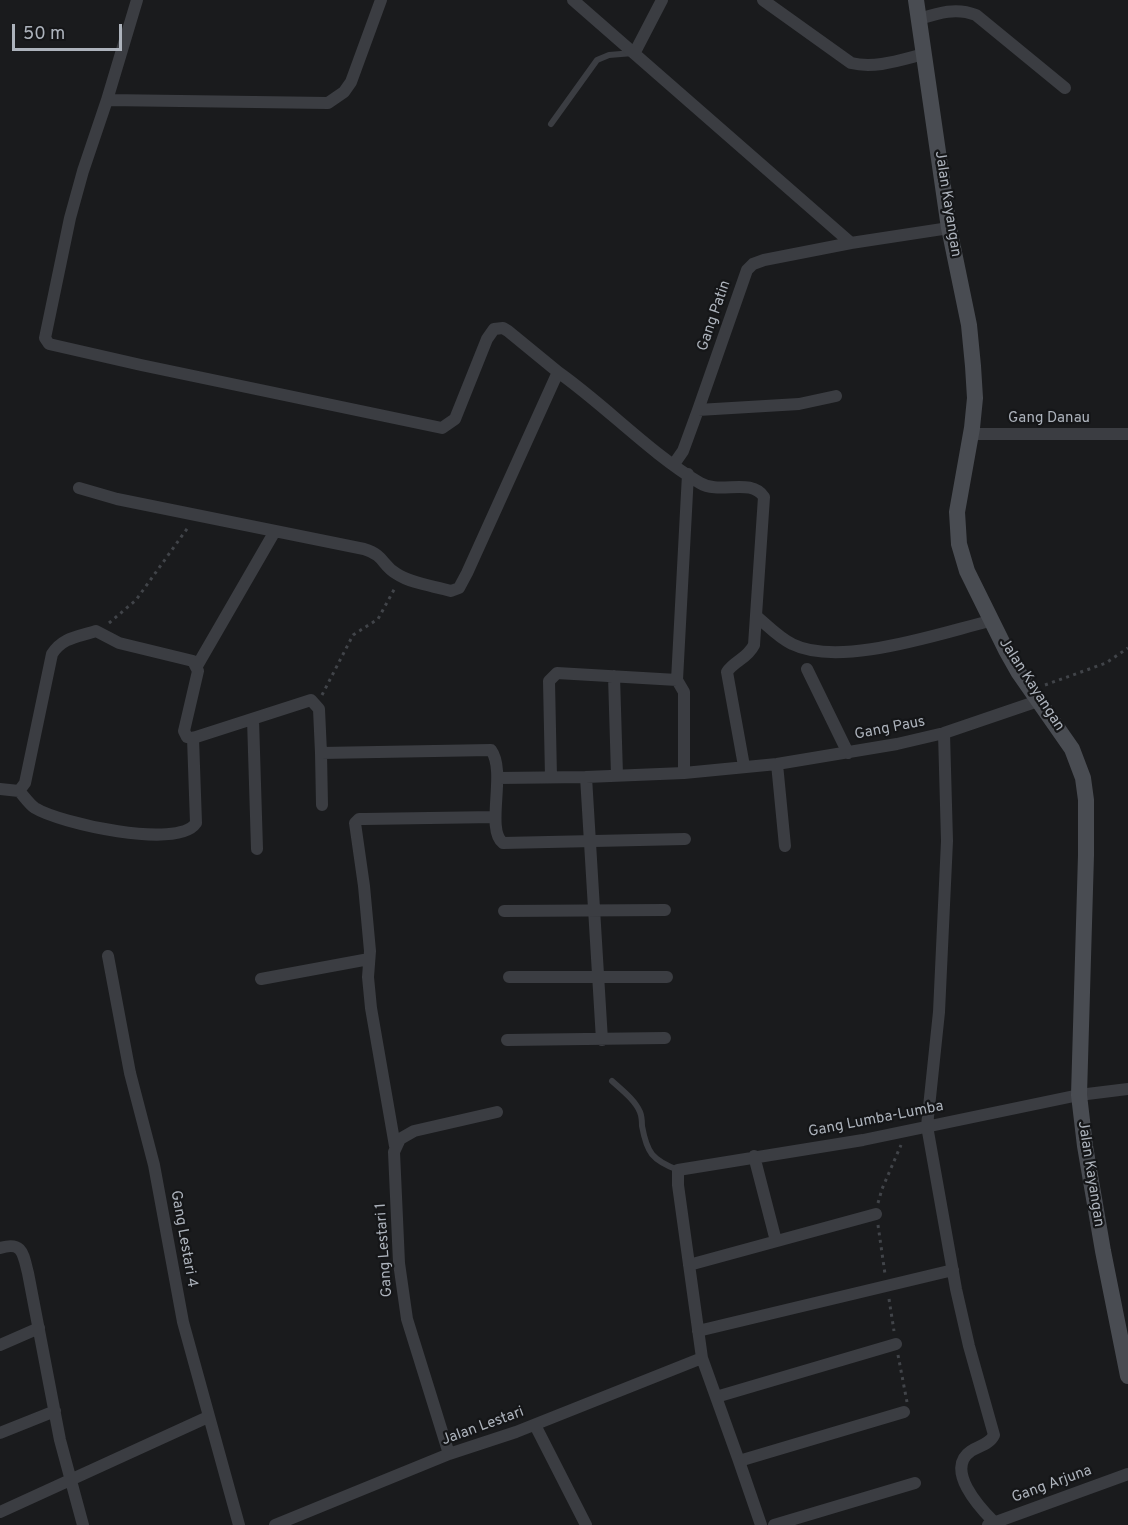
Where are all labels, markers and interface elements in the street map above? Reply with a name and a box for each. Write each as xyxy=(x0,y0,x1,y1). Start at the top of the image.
scale bar xyxy=(15,12,124,50)
text: 50 m xyxy=(23,23,65,46)
street label: Jalan Kayangan xyxy=(930,150,964,258)
street label: Gang Patin xyxy=(695,278,735,354)
street label: Gang Danau xyxy=(1008,410,1090,428)
street label: Jalan Kayangan xyxy=(994,635,1068,735)
street label: Gang Paus xyxy=(853,713,927,745)
street label: Gang Lumba-Lumba xyxy=(807,1098,945,1142)
street label: Jalan Kayangan xyxy=(1073,1120,1107,1228)
street label: Gang Lestari 4 xyxy=(166,1189,200,1289)
street label: Gang Lestari 1 xyxy=(373,1202,397,1298)
street label: Jalan Lestari xyxy=(439,1404,527,1450)
street label: Gang Arjuna xyxy=(1010,1462,1094,1508)

